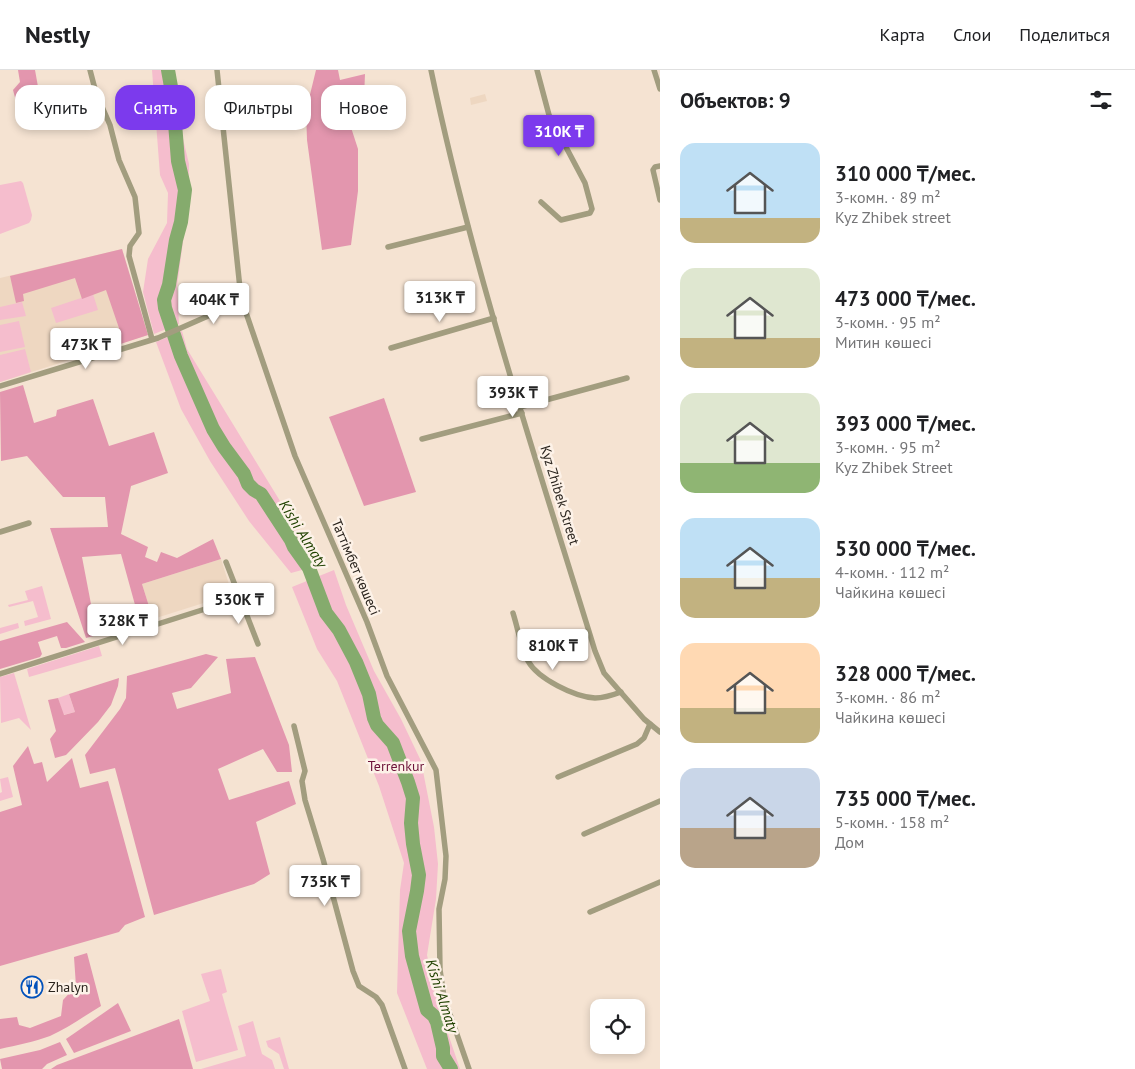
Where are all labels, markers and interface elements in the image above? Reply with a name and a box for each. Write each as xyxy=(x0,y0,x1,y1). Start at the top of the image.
text: Nestly xyxy=(25,19,90,50)
text: Карта xyxy=(880,23,925,46)
text: Слои xyxy=(953,23,991,46)
text: Поделиться xyxy=(1019,23,1110,46)
chip: Купить xyxy=(15,85,105,130)
chip: Снять xyxy=(115,85,195,130)
chip: Фильтры xyxy=(205,85,311,130)
chip: Новое xyxy=(321,85,406,130)
icon: filters xyxy=(1087,86,1115,114)
text: Объектов: 9 xyxy=(680,87,791,114)
pin: 310K ₸ xyxy=(518,114,600,157)
text: 310K ₸ xyxy=(534,121,584,141)
text: 310 000 ₸/мес. xyxy=(835,160,976,187)
icon: home xyxy=(720,163,780,223)
text: 3-комн. · 89 m² xyxy=(835,187,941,207)
text: Kyz Zhibek street xyxy=(835,207,951,227)
pin: 313K ₸ xyxy=(399,280,481,323)
pin: 404K ₸ xyxy=(173,282,255,325)
text: 473 000 ₸/мес. xyxy=(835,285,976,312)
text: 313K ₸ xyxy=(415,287,465,307)
icon: home xyxy=(720,288,780,348)
text: 404K ₸ xyxy=(189,289,239,309)
text: 3-комн. · 95 m² xyxy=(835,312,941,332)
pin: 473K ₸ xyxy=(45,328,127,370)
text: Митин көшесі xyxy=(835,332,932,352)
text: 473K ₸ xyxy=(61,334,111,354)
pin: 393K ₸ xyxy=(472,376,554,418)
text: 393K ₸ xyxy=(488,382,538,402)
text: 393 000 ₸/мес. xyxy=(835,410,976,437)
icon: home xyxy=(720,413,780,473)
text: 3-комн. · 95 m² xyxy=(835,437,941,457)
street label: Kyz Zhibek Street xyxy=(536,443,584,547)
text: Kyz Zhibek Street xyxy=(835,457,953,477)
water label: Kіshі Almaty xyxy=(275,496,333,572)
street label: Таттімбет көшесі xyxy=(328,516,384,618)
text: 530 000 ₸/мес. xyxy=(835,535,976,562)
icon: home xyxy=(720,538,780,598)
text: 4-комн. · 112 m² xyxy=(835,562,949,582)
pin: 530K ₸ xyxy=(198,582,280,625)
text: Чайкина көшесі xyxy=(835,582,946,602)
text: 530K ₸ xyxy=(214,589,264,609)
pin: 328K ₸ xyxy=(82,604,164,646)
text: 328K ₸ xyxy=(98,610,148,630)
pin: 810K ₸ xyxy=(512,628,594,671)
text: 810K ₸ xyxy=(528,635,578,655)
text: 328 000 ₸/мес. xyxy=(835,660,976,687)
icon: home xyxy=(720,663,780,723)
text: 3-комн. · 86 m² xyxy=(835,687,941,707)
text: Чайкина көшесі xyxy=(835,707,946,727)
park label: Terrenkur xyxy=(368,757,424,775)
text: 735 000 ₸/мес. xyxy=(835,785,976,812)
icon: home xyxy=(720,788,780,848)
text: 5-комн. · 158 m² xyxy=(835,812,949,832)
text: Дом xyxy=(835,832,864,852)
pin: 735K ₸ xyxy=(284,864,366,907)
text: 735K ₸ xyxy=(300,871,350,891)
water label: Kіshі Almaty xyxy=(422,956,464,1037)
restaurant icon: Zhalyn xyxy=(20,975,44,999)
place label: Zhalyn xyxy=(48,978,89,996)
map controls xyxy=(590,999,645,1054)
button: locate xyxy=(590,999,645,1054)

